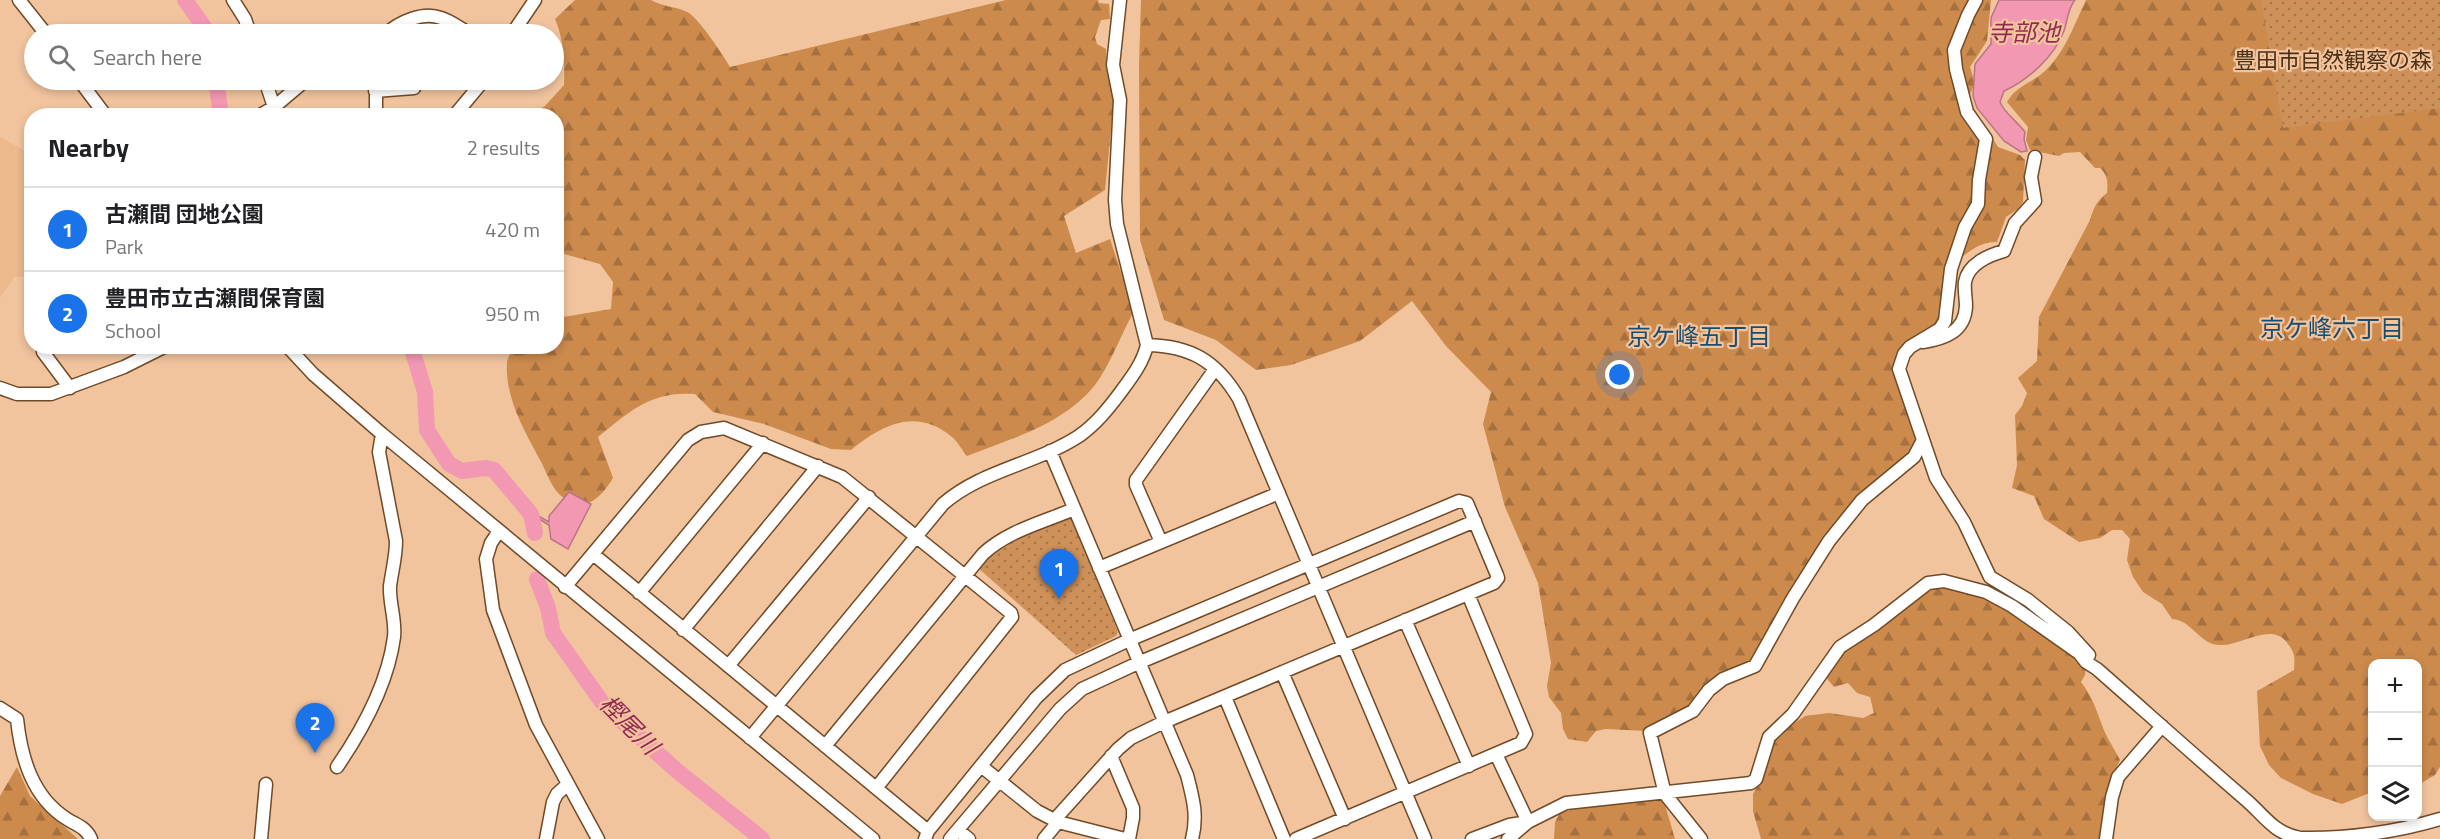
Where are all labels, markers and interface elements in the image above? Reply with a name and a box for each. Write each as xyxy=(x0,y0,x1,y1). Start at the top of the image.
water label: 寺部池 xyxy=(1988,14,2062,50)
search box xyxy=(24,24,564,90)
text: Search here xyxy=(93,40,202,74)
icon: search xyxy=(45,41,78,74)
park label: 豊田市自然観察の森 xyxy=(2234,43,2432,77)
text: Nearby xyxy=(48,128,129,167)
text: 2 results xyxy=(467,132,540,163)
text: 古瀬間 団地公園 xyxy=(105,197,264,231)
text: 1 xyxy=(62,214,73,245)
text: 420 m xyxy=(485,214,540,245)
text: Park xyxy=(105,231,143,262)
text: 豊田市立古瀬間保育園 xyxy=(105,281,325,315)
text: 2 xyxy=(62,298,73,329)
text: 950 m xyxy=(485,298,540,329)
district label: 京ケ峰六丁目 xyxy=(2260,310,2404,346)
text: School xyxy=(105,315,161,346)
district label: 京ケ峰五丁目 xyxy=(1627,318,1771,354)
your location xyxy=(1605,360,1634,389)
pin: 1 xyxy=(1040,550,1078,599)
map controls xyxy=(2368,659,2422,821)
button: + xyxy=(2368,659,2422,713)
water label: 樫尾川 xyxy=(592,686,670,765)
pin: 2 xyxy=(296,704,334,753)
button: − xyxy=(2368,713,2422,767)
button: layers xyxy=(2368,767,2422,821)

